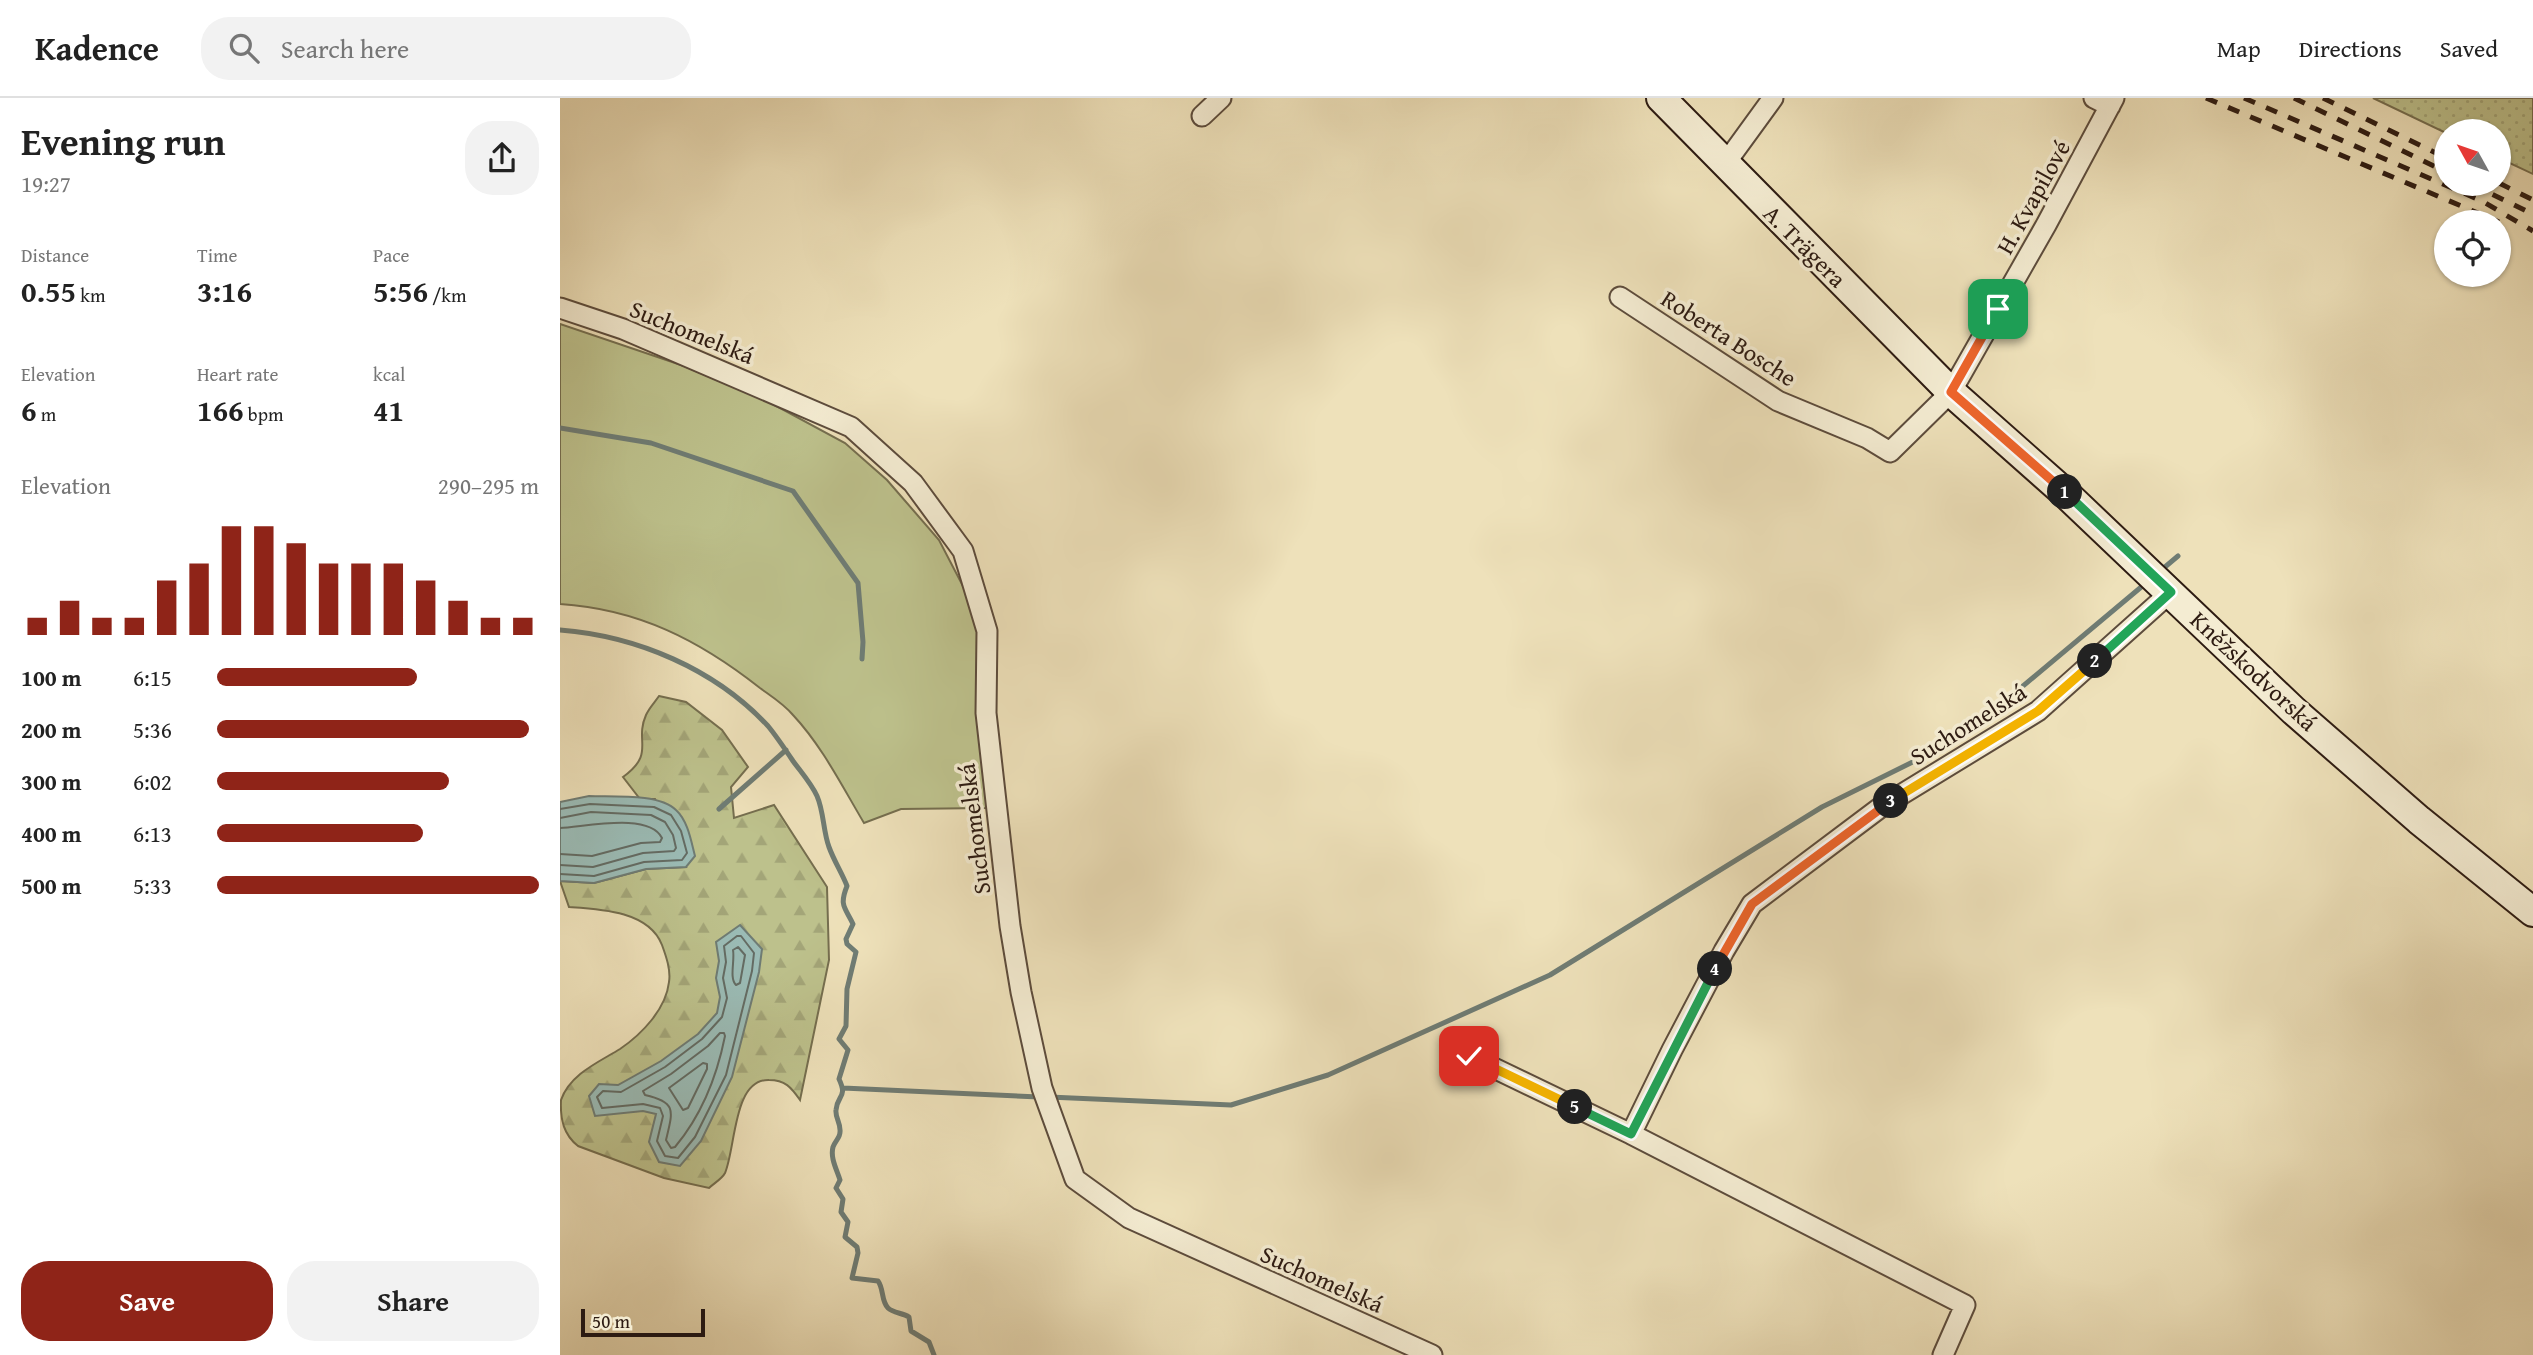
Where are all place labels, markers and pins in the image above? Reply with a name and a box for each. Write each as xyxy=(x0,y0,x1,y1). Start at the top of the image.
pin xyxy=(1968,279,2028,339)
pin: 1 xyxy=(2048,474,2082,510)
pin: 2 xyxy=(2078,644,2112,678)
pin: 3 xyxy=(1874,784,1908,818)
pin: 4 xyxy=(1698,952,1732,986)
pin xyxy=(1439,1026,1499,1086)
pin: 5 xyxy=(1558,1090,1592,1124)

